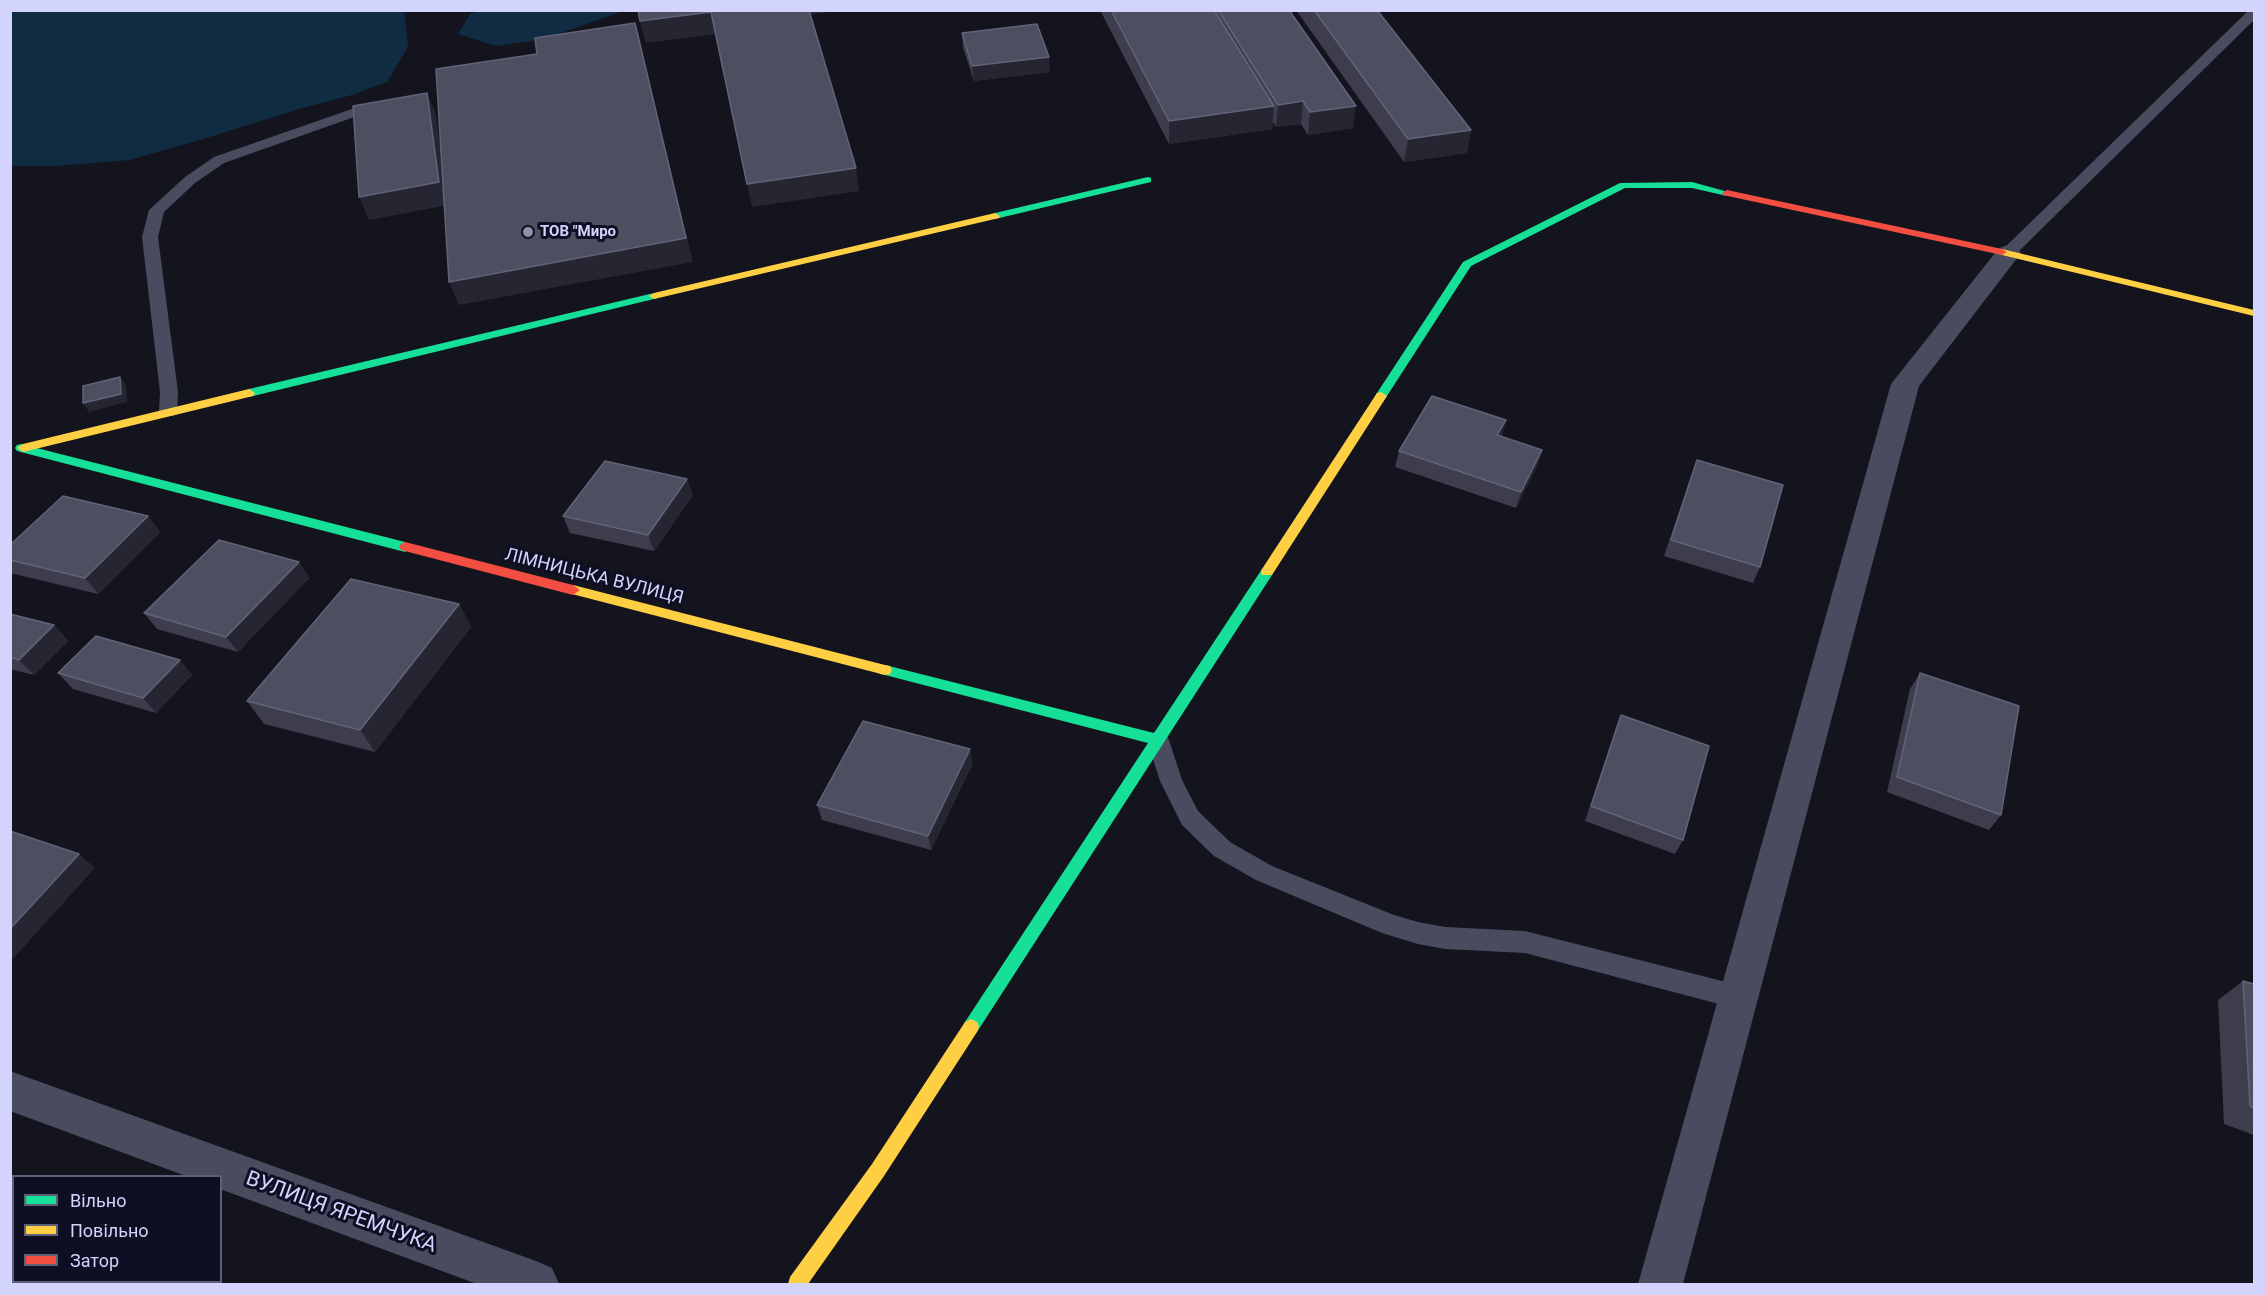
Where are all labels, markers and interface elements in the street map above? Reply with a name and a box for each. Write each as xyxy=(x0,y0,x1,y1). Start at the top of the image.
place label: ТОВ "Миро xyxy=(540,223,616,241)
marker: ТОВ "Миро xyxy=(521,225,535,239)
street label: ЛІМНИЦЬКА ВУЛИЦЯ xyxy=(502,544,686,610)
street label: ВУЛИЦЯ ЯРЕМЧУКА xyxy=(242,1167,440,1259)
legend xyxy=(12,1175,222,1283)
text: Вільно xyxy=(70,1190,126,1211)
text: Повільно xyxy=(70,1220,149,1241)
text: Затор xyxy=(70,1250,119,1271)

